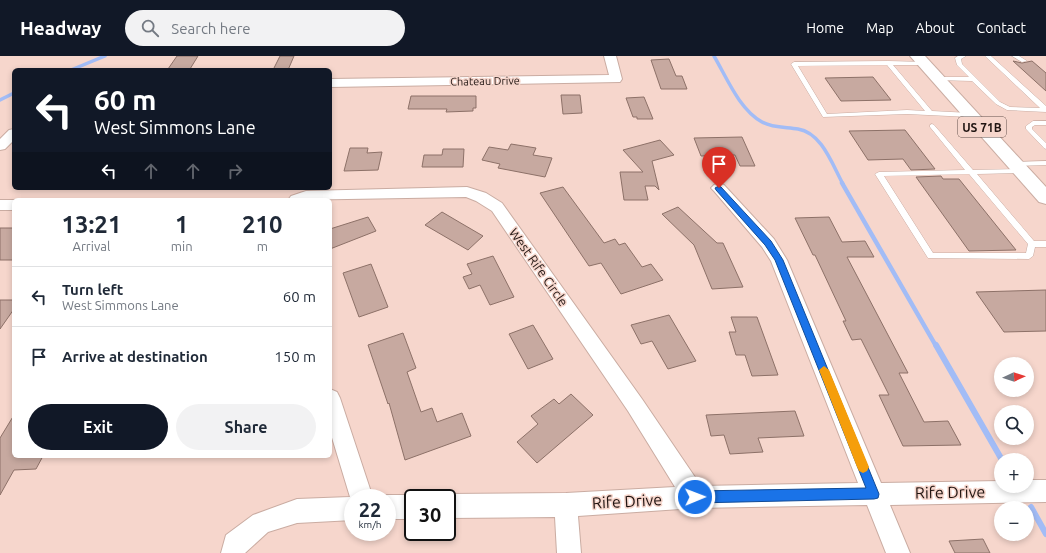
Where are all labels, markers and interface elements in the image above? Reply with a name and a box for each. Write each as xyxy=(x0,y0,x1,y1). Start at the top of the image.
search box xyxy=(125,10,405,46)
text: Headway xyxy=(20,17,101,39)
icon: search xyxy=(139,17,161,39)
text: Search here xyxy=(171,20,251,37)
text: Home xyxy=(806,20,844,36)
text: Map xyxy=(866,20,894,36)
text: About xyxy=(916,20,955,36)
text: Contact xyxy=(977,20,1026,36)
street label: Chateau Drive xyxy=(450,74,520,88)
icon: left xyxy=(28,84,80,136)
text: 60 m xyxy=(94,84,156,115)
text: West Simmons Lane xyxy=(94,117,256,137)
road number: US 71B xyxy=(958,117,1006,137)
pin xyxy=(702,147,736,188)
icon: arrive xyxy=(708,153,730,175)
icon: left xyxy=(98,160,120,182)
icon: ahead xyxy=(140,160,162,182)
icon: ahead xyxy=(182,160,204,182)
icon: right xyxy=(224,160,246,182)
text: 13:21 xyxy=(61,211,121,238)
text: 1 xyxy=(175,211,188,238)
text: 210 xyxy=(242,211,283,238)
street label: West Rife Circle xyxy=(507,225,571,309)
text: Arrival xyxy=(72,239,110,253)
text: min xyxy=(171,239,193,253)
text: m xyxy=(257,239,268,253)
text: Turn left xyxy=(62,281,123,298)
icon: left xyxy=(28,286,50,308)
text: 60 m xyxy=(283,288,316,305)
text: West Simmons Lane xyxy=(62,298,179,312)
icon: arrive xyxy=(28,346,50,368)
text: Arrive at destination xyxy=(62,348,208,365)
text: 150 m xyxy=(274,348,316,365)
north arrow xyxy=(994,357,1034,397)
map controls xyxy=(994,357,1034,541)
button: Exit xyxy=(28,404,168,450)
button: Share xyxy=(176,404,316,450)
button: search xyxy=(994,405,1034,445)
button: + xyxy=(994,453,1034,493)
position arrow xyxy=(674,476,716,518)
street label: Rife Drive xyxy=(915,482,985,502)
speed limit sign: 30 xyxy=(404,489,456,541)
street label: Rife Drive xyxy=(591,490,663,512)
text: 22 xyxy=(359,498,381,521)
button: − xyxy=(994,501,1034,541)
text: km/h xyxy=(358,519,382,530)

